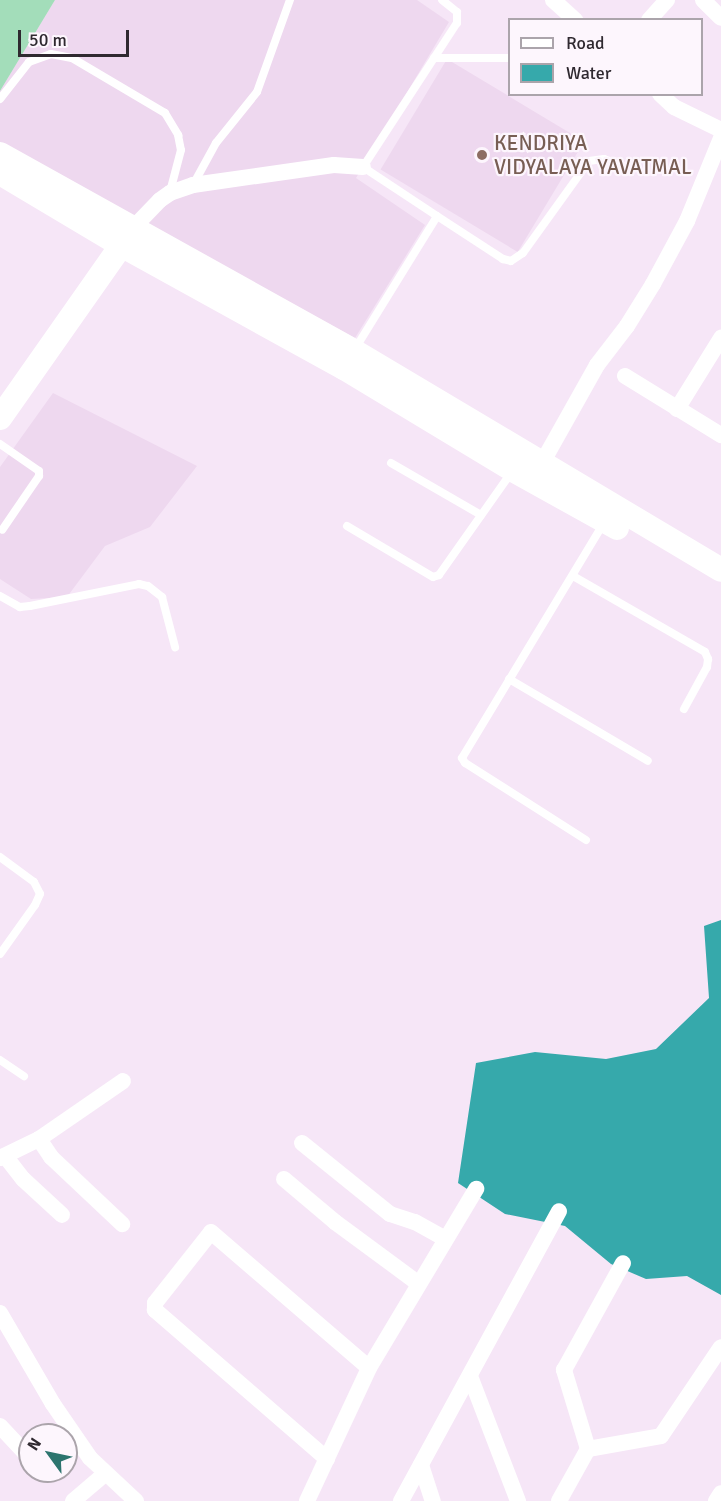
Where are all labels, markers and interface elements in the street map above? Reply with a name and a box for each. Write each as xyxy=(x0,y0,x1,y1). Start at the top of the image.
scale bar xyxy=(21,18,132,56)
legend xyxy=(508,18,703,96)
text: 50 m xyxy=(29,29,67,51)
text: Road xyxy=(566,32,605,54)
text: Water xyxy=(566,62,611,84)
place label: KENDRIYA VIDYALAYA YAVATMAL xyxy=(494,130,692,180)
marker: KENDRIYA VIDYALAYA YAVATMAL xyxy=(475,148,489,162)
north arrow xyxy=(18,1423,78,1483)
text: N xyxy=(23,1434,46,1454)

